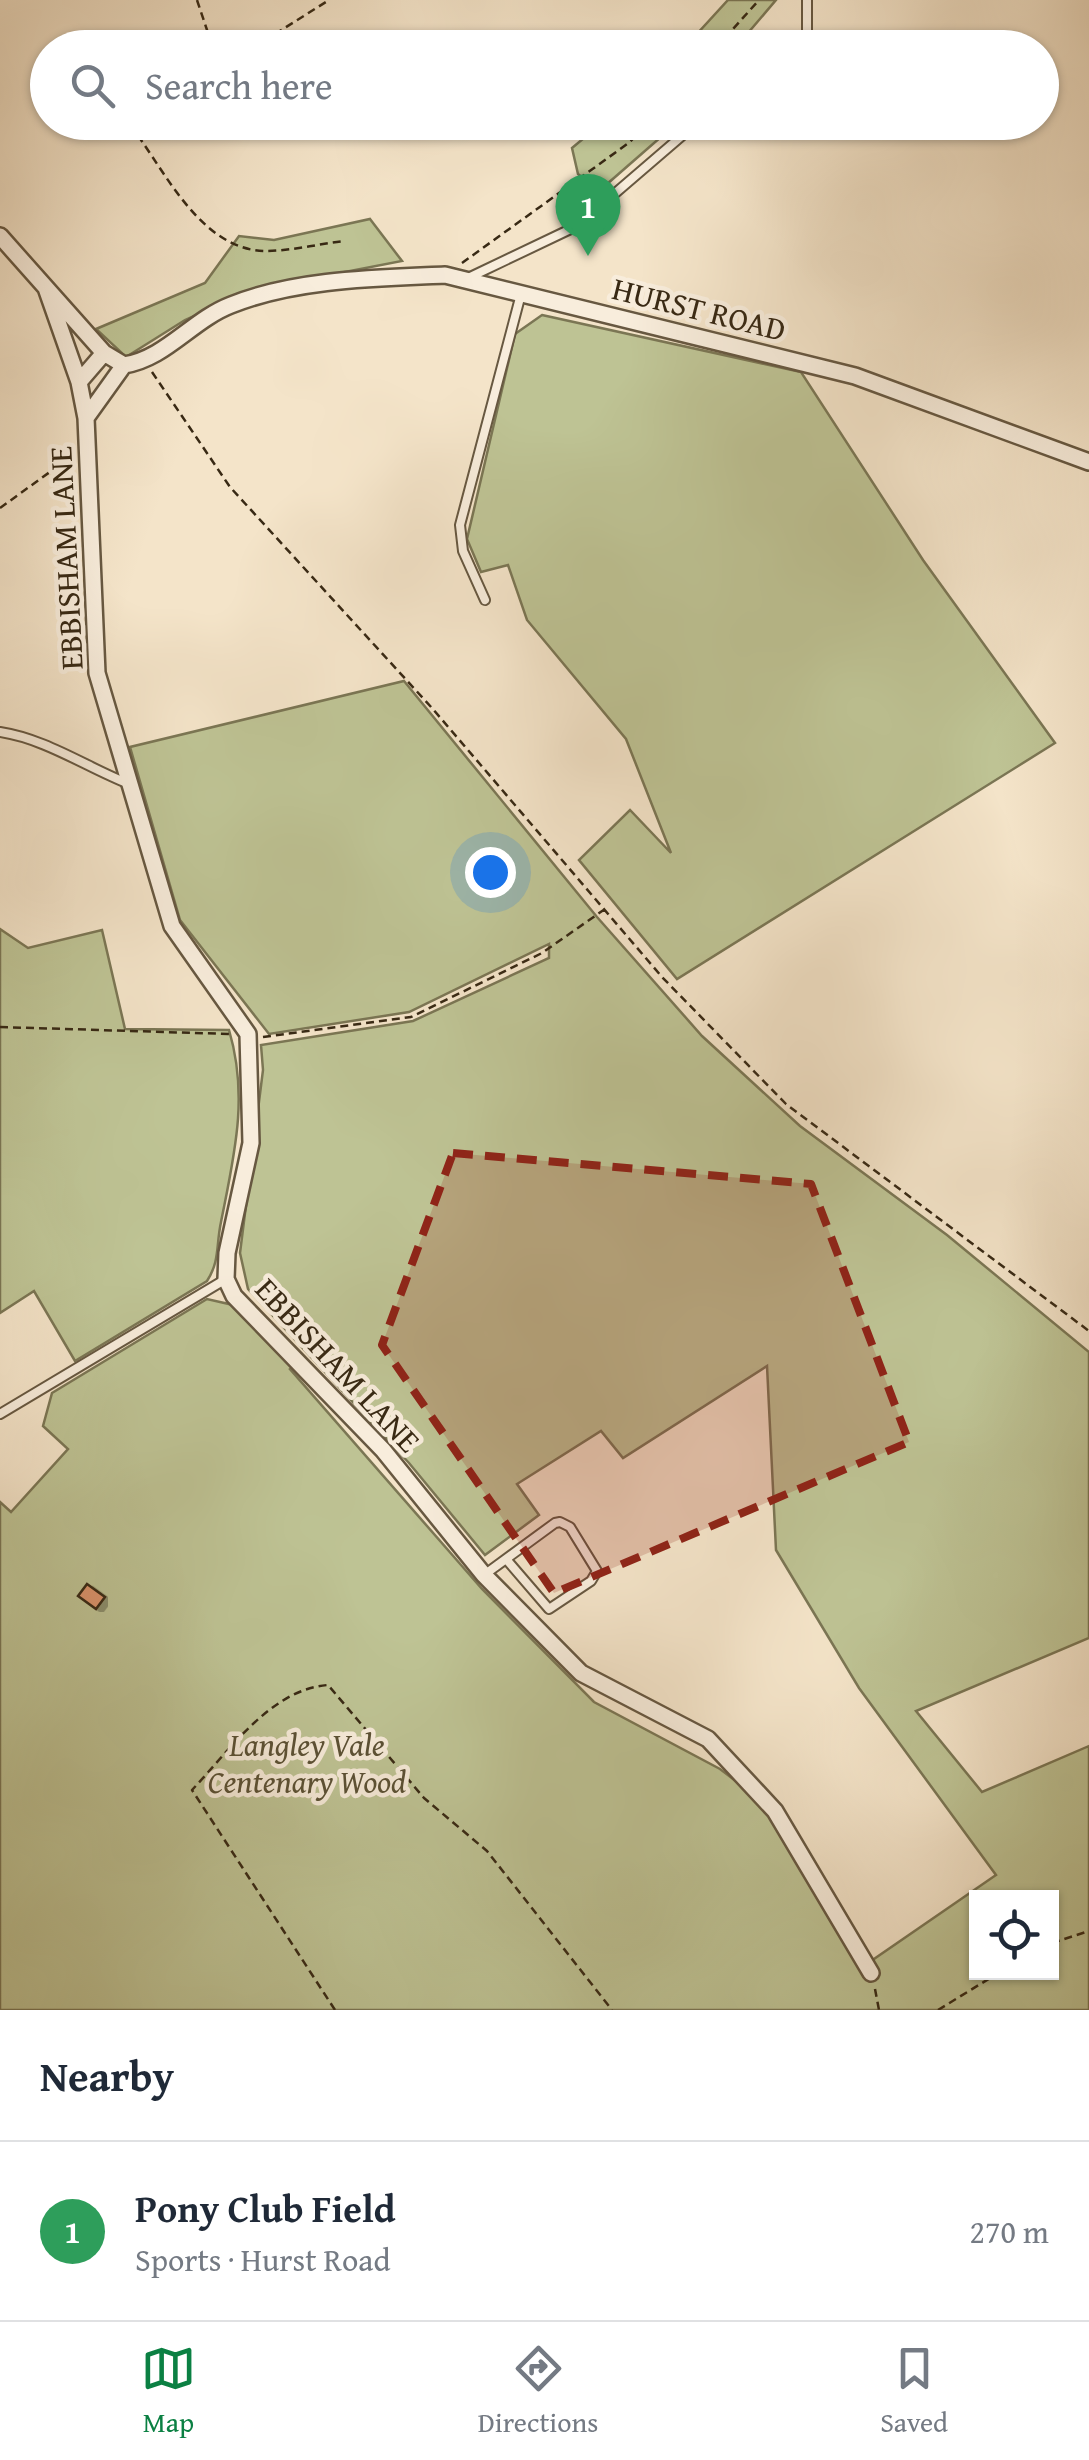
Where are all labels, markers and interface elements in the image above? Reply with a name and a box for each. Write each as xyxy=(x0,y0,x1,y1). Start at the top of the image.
search box xyxy=(30,30,1059,140)
text: Search here xyxy=(145,57,333,113)
icon: search xyxy=(65,58,120,113)
pin: 1 xyxy=(556,174,620,256)
street label: HURST ROAD xyxy=(608,264,791,353)
street label: EBBISHAM LANE xyxy=(36,445,95,671)
your location xyxy=(465,847,516,898)
street label: EBBISHAM LANE xyxy=(245,1267,432,1463)
park label: Langley Vale Centenary Wood xyxy=(208,1721,406,1805)
map controls xyxy=(969,1890,1059,1980)
button: locate xyxy=(969,1890,1059,1980)
text: Nearby xyxy=(40,2045,174,2106)
text: Pony Club Field xyxy=(135,2180,396,2236)
text: 1 xyxy=(64,2208,81,2255)
text: 270 m xyxy=(970,2208,1049,2255)
text: Sports · Hurst Road xyxy=(135,2236,391,2283)
tab: Map xyxy=(141,2341,196,2442)
tab: Directions xyxy=(478,2341,598,2442)
tab: Saved xyxy=(880,2341,948,2442)

